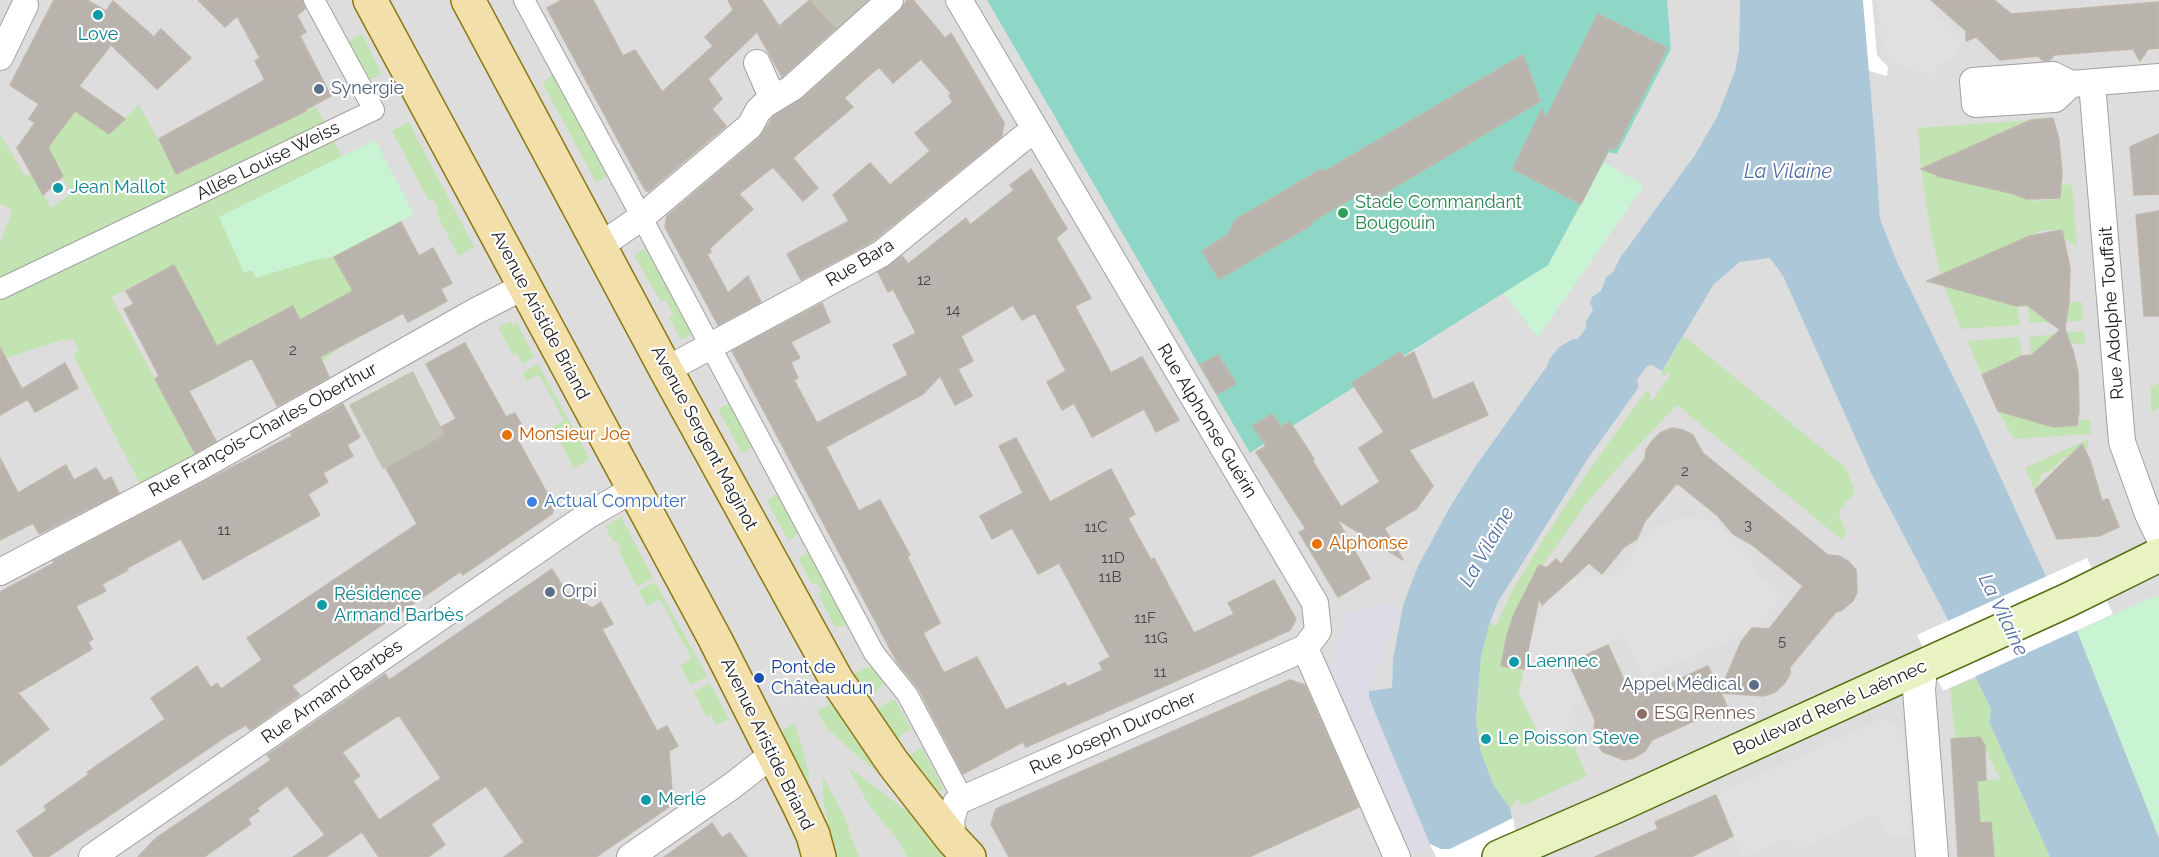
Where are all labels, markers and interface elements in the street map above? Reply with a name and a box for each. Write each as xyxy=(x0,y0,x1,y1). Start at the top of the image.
marker: Love xyxy=(91,8,105,22)
place label: Love xyxy=(78,24,118,46)
place label: Synergie xyxy=(331,78,404,100)
marker: Synergie xyxy=(312,82,326,96)
street label: Allée Louise Weiss xyxy=(193,117,343,205)
water label: La Vilaine xyxy=(1744,160,1832,184)
place label: Jean Mallot xyxy=(70,177,166,199)
marker: Jean Mallot xyxy=(51,181,65,195)
place label: Stade Commandant Bougouin xyxy=(1355,192,1522,234)
marker: Stade Commandant Bougouin xyxy=(1336,206,1350,220)
street label: Rue Adolphe Touffait xyxy=(2095,226,2129,400)
street label: Avenue Aristide Briand xyxy=(486,227,594,403)
street label: Rue Bara xyxy=(822,234,898,292)
house number: 12 xyxy=(917,271,931,289)
house number: 14 xyxy=(946,301,960,319)
street label: Rue Alphonse Guérin xyxy=(1152,340,1262,502)
house number: 2 xyxy=(289,341,297,359)
street label: Avenue Sergent Maginot xyxy=(646,342,762,534)
street label: Rue François-Charles Oberthur xyxy=(145,358,381,502)
place label: Monsieur Joe xyxy=(519,424,630,446)
marker: Monsieur Joe xyxy=(500,428,514,442)
house number: 2 xyxy=(1681,462,1689,480)
place label: Actual Computer xyxy=(544,491,686,513)
marker: Actual Computer xyxy=(525,495,539,509)
water label: La Vilaine xyxy=(1455,503,1519,591)
house number: 3 xyxy=(1744,516,1752,534)
house number: 11C xyxy=(1084,518,1108,536)
house number: 11 xyxy=(218,521,230,539)
place label: Alphonse xyxy=(1329,533,1408,555)
marker: Alphonse xyxy=(1310,537,1324,551)
house number: 11D xyxy=(1101,549,1125,567)
house number: 11B xyxy=(1099,568,1121,586)
water label: La Vilaine xyxy=(1973,570,2033,660)
place label: Orpi xyxy=(562,581,597,603)
place label: Résidence Armand Barbès xyxy=(334,584,464,626)
marker: Orpi xyxy=(543,585,557,599)
marker: Résidence Armand Barbès xyxy=(315,598,329,612)
house number: 11F xyxy=(1134,609,1156,627)
house number: 11G xyxy=(1144,629,1168,647)
house number: 5 xyxy=(1778,632,1786,650)
street label: Rue Armand Barbès xyxy=(257,635,407,749)
place label: Laennec xyxy=(1526,651,1598,673)
street label: Avenue Aristide Briand xyxy=(716,654,818,834)
marker: Laennec xyxy=(1507,655,1521,669)
street label: Boulevard René Laënnec xyxy=(1730,656,1930,760)
place label: Pont de Châteaudun xyxy=(771,657,873,700)
house number: 11 xyxy=(1154,663,1166,681)
marker: Pont de Châteaudun xyxy=(752,671,766,685)
place label: Appel Médical xyxy=(1622,674,1742,696)
marker: Appel Médical xyxy=(1747,678,1761,692)
street label: Rue Joseph Durocher xyxy=(1027,687,1199,779)
place label: ESG Rennes xyxy=(1654,703,1756,725)
marker: ESG Rennes xyxy=(1635,707,1649,721)
place label: Le Poisson Steve xyxy=(1498,728,1639,750)
marker: Le Poisson Steve xyxy=(1479,732,1493,746)
place label: Merle xyxy=(658,789,706,811)
marker: Merle xyxy=(639,793,653,807)

